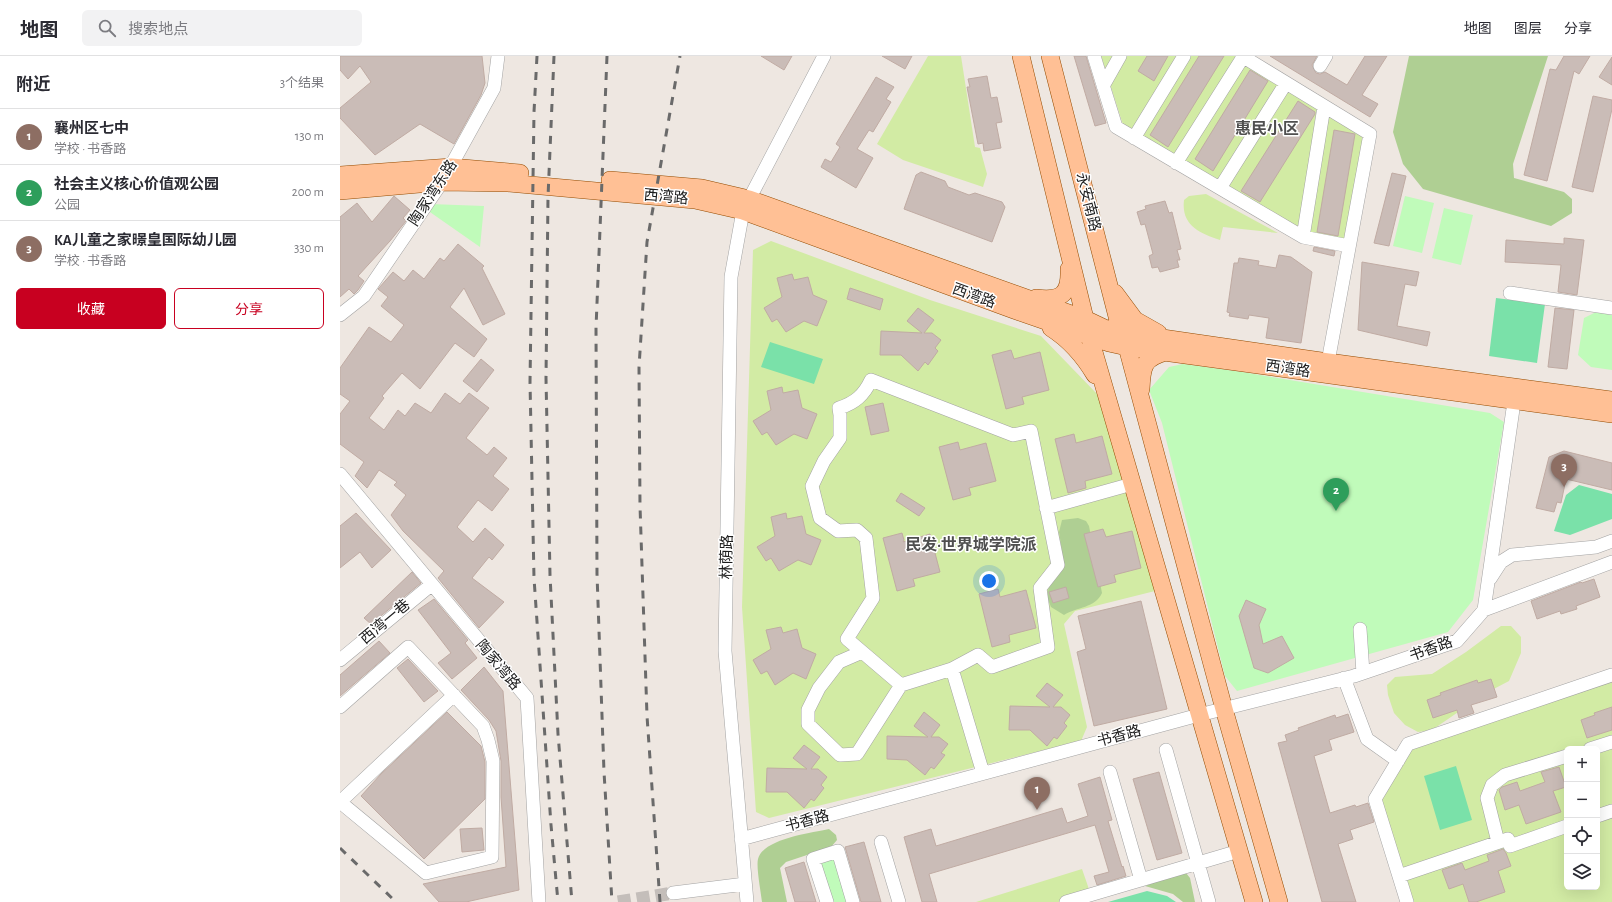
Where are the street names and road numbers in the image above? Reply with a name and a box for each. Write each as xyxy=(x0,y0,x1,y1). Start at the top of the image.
street label: 陶家湾东路 xyxy=(405,157,460,229)
street label: 永安南路 xyxy=(1073,171,1104,233)
street label: 西湾路 xyxy=(643,187,689,206)
street label: 西湾路 xyxy=(950,280,998,311)
street label: 西湾路 xyxy=(1265,357,1311,380)
street label: 林荫路 xyxy=(718,534,735,580)
street label: 西湾一巷 xyxy=(357,596,413,647)
street label: 书香路 xyxy=(1407,633,1455,664)
street label: 陶家湾路 xyxy=(473,637,524,693)
street label: 书香路 xyxy=(1095,722,1143,749)
street label: 书香路 xyxy=(783,807,831,834)

